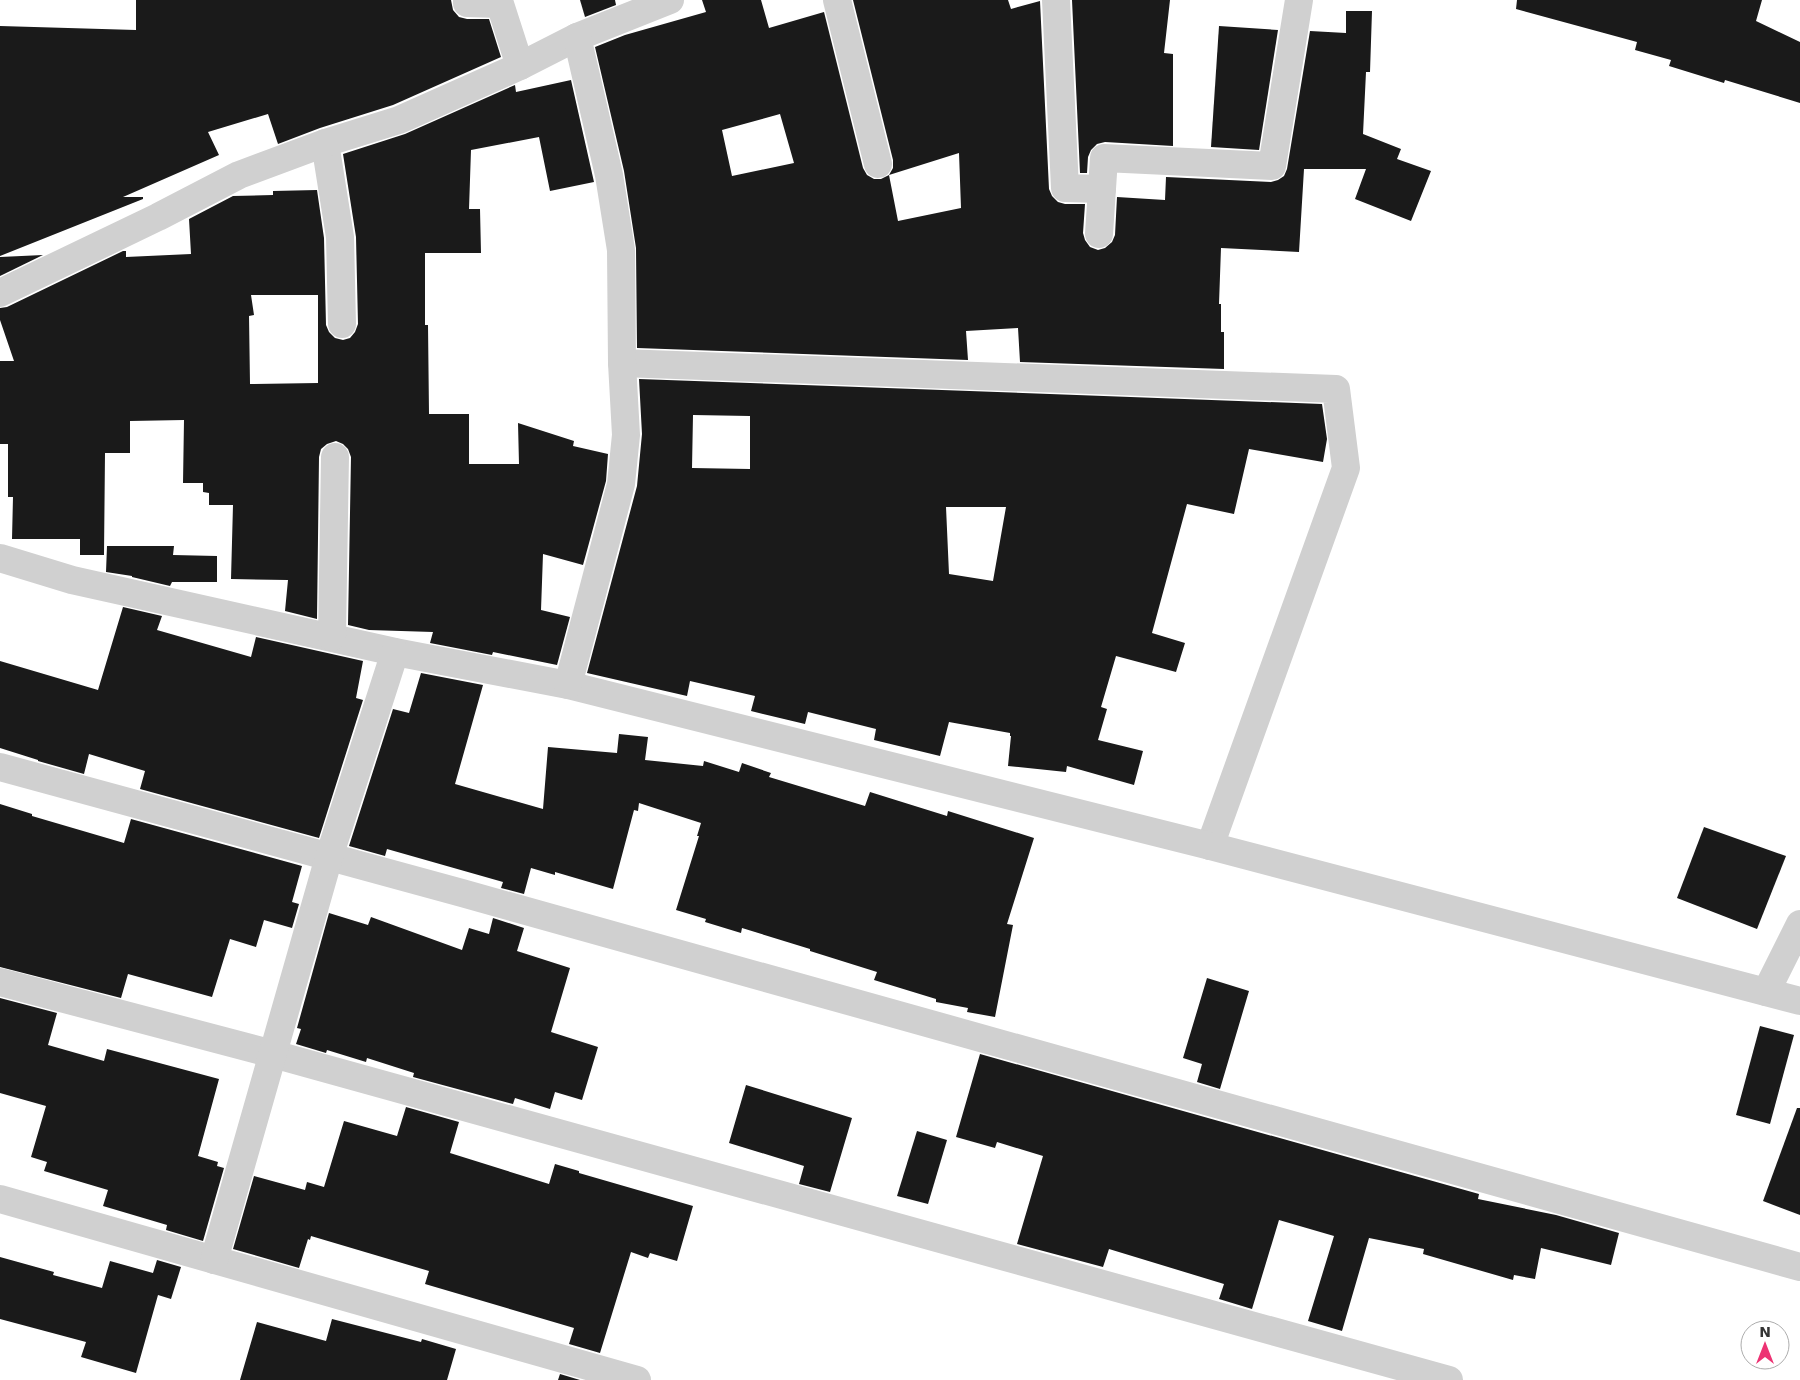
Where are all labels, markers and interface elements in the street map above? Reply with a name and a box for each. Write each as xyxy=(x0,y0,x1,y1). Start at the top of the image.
north arrow xyxy=(1740,1320,1790,1370)
text: N xyxy=(1759,1324,1771,1340)

